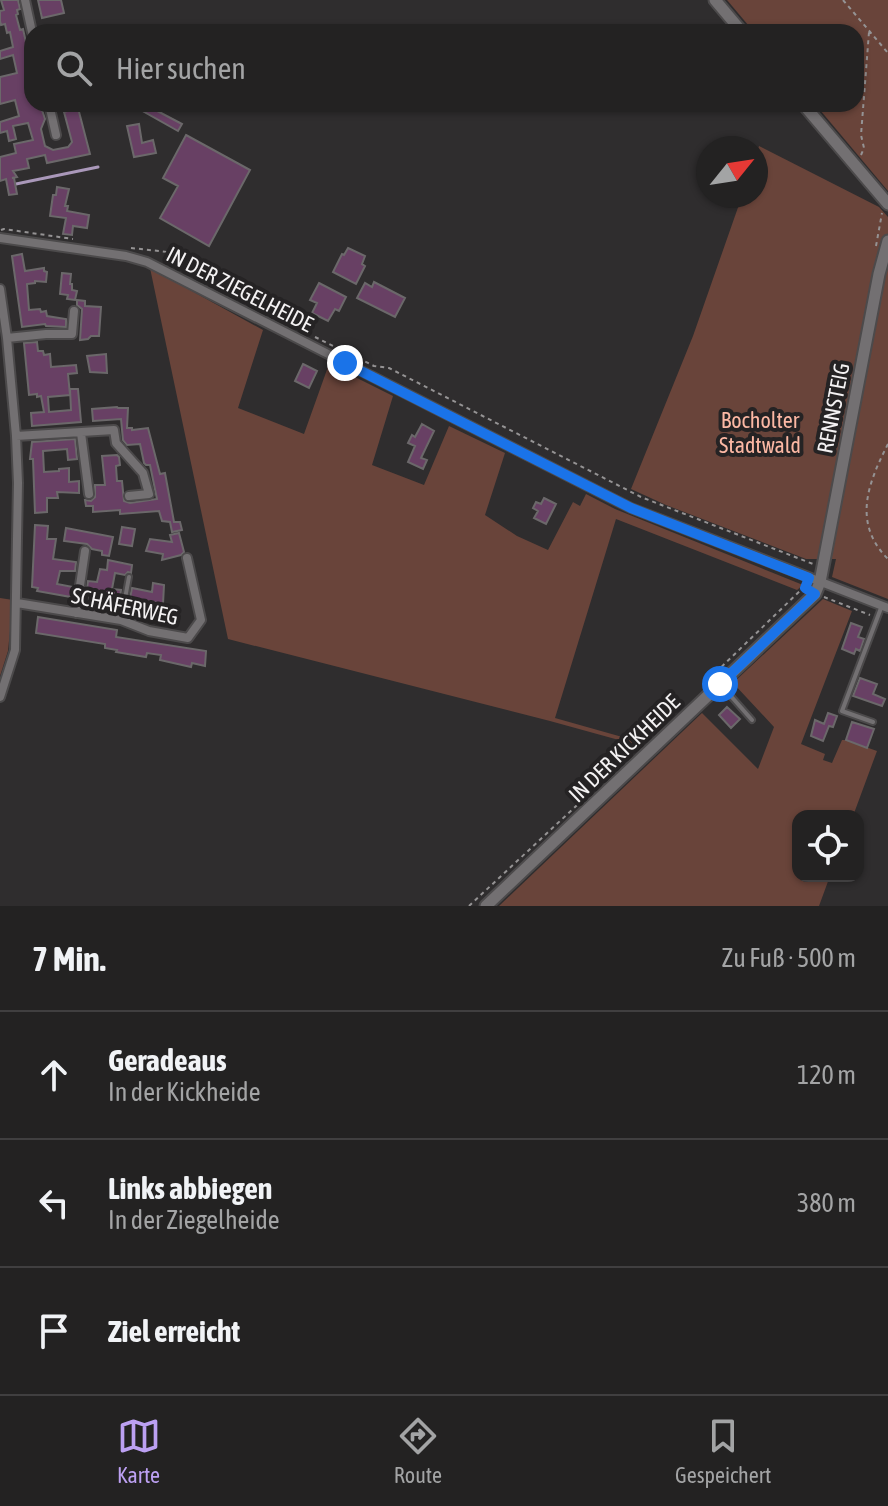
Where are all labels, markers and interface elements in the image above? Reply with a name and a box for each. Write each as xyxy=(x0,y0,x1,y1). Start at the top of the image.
search box xyxy=(24,24,864,112)
icon: search xyxy=(52,46,96,90)
text: Hier suchen xyxy=(116,51,246,85)
north arrow xyxy=(696,136,768,208)
street label: IN DER ZIEGELHEIDE xyxy=(162,241,318,337)
route end xyxy=(327,345,363,381)
street label: RENNSTEIG xyxy=(811,360,855,456)
park label: Bocholter Stadtwald xyxy=(719,407,801,458)
street label: SCHÄFERWEG xyxy=(69,582,181,630)
route start xyxy=(702,666,738,702)
street label: IN DER KICKHEIDE xyxy=(563,688,685,807)
map controls xyxy=(792,810,864,882)
button: locate xyxy=(792,810,864,882)
text: 7 Min. xyxy=(32,939,106,978)
text: Zu Fuß · 500 m xyxy=(722,943,856,973)
text: Geradeaus xyxy=(108,1043,227,1077)
icon: ahead xyxy=(32,1053,76,1097)
text: 120 m xyxy=(797,1060,856,1090)
text: In der Kickheide xyxy=(108,1077,260,1107)
text: Links abbiegen xyxy=(108,1171,272,1205)
icon: left xyxy=(32,1181,76,1225)
text: 380 m xyxy=(797,1188,856,1218)
text: In der Ziegelheide xyxy=(108,1205,280,1235)
icon: arrive xyxy=(32,1309,76,1353)
text: Ziel erreicht xyxy=(108,1314,240,1348)
tab: Karte xyxy=(117,1414,161,1488)
tab: Route xyxy=(394,1414,442,1488)
tab: Gespeichert xyxy=(675,1414,771,1488)

